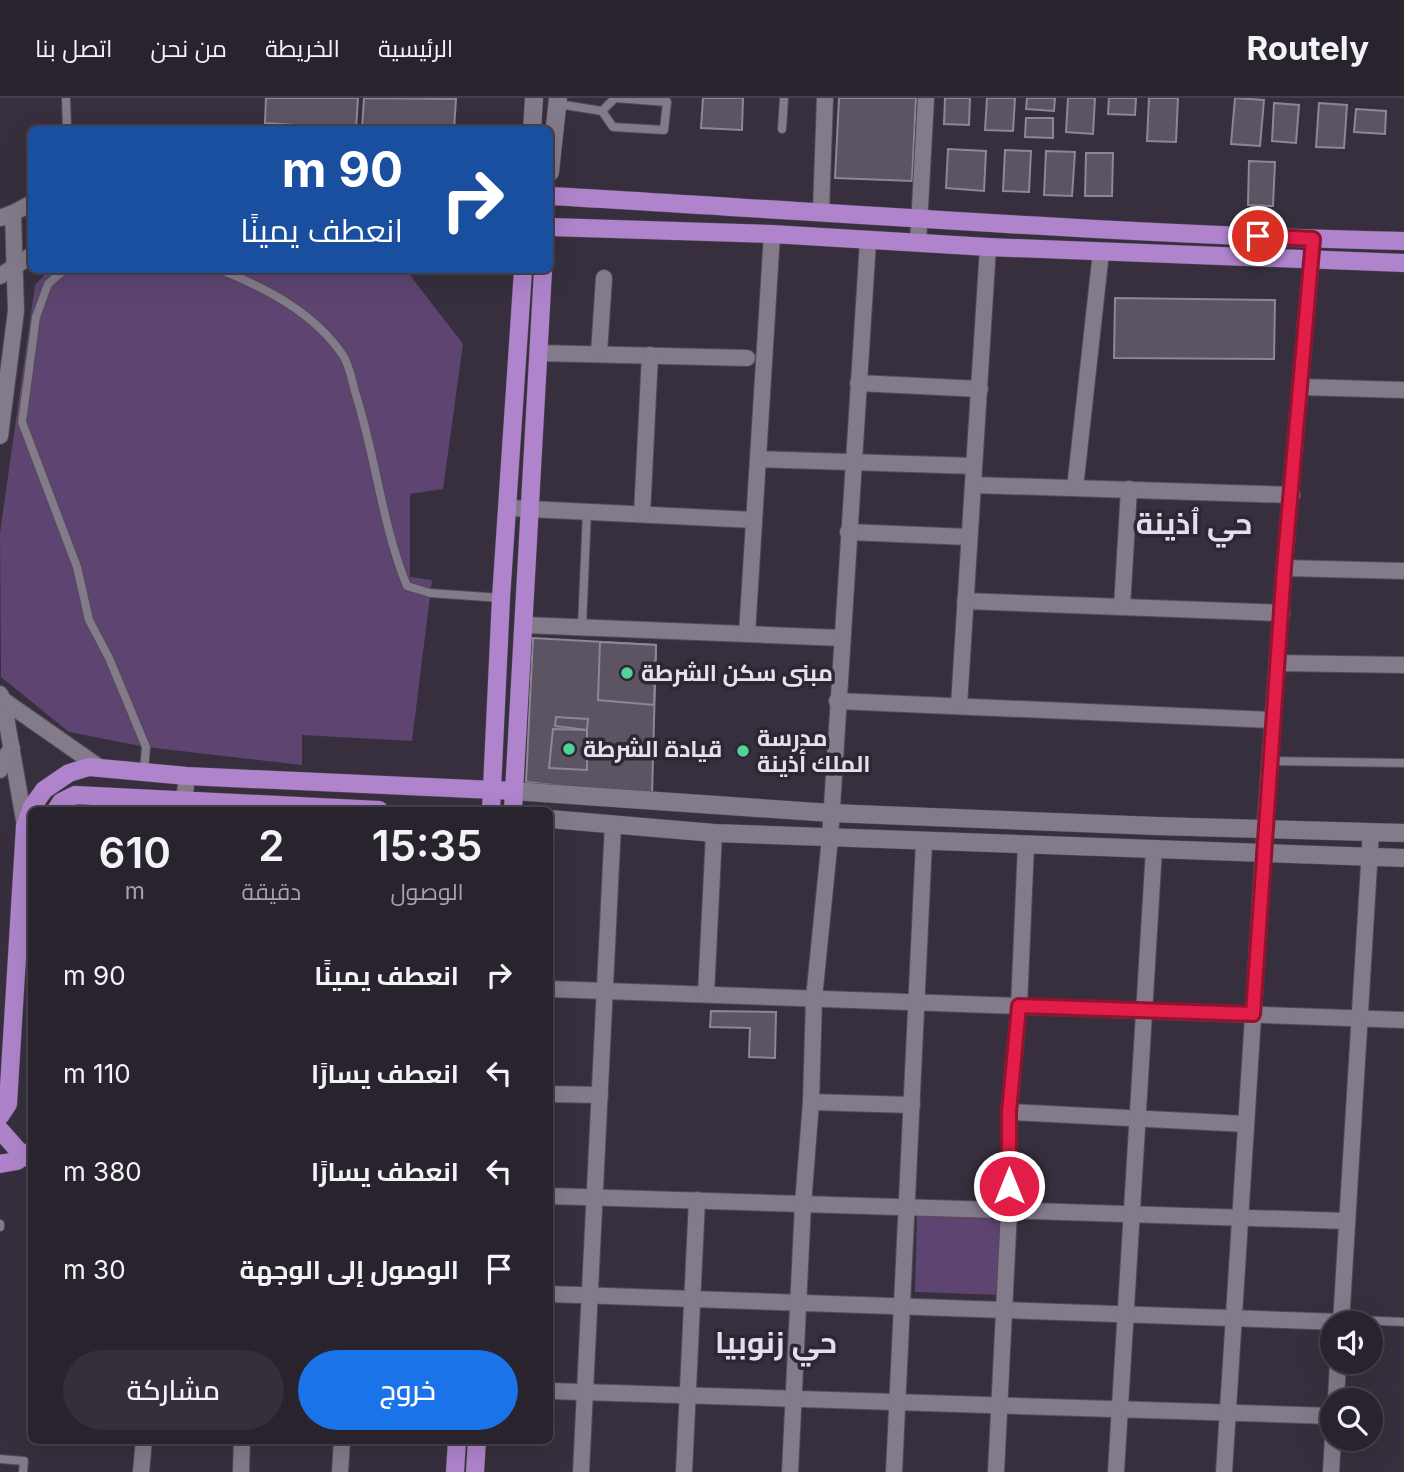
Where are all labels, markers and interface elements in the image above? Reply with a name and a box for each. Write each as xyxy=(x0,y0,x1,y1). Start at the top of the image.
text: Routely xyxy=(1246,28,1369,68)
text: اتصل بنا xyxy=(35,34,112,63)
text: من نحن xyxy=(150,34,227,63)
text: الخريطة xyxy=(265,34,340,63)
text: الرئيسية xyxy=(378,34,453,63)
text: 90 m xyxy=(282,140,403,199)
icon: right xyxy=(427,154,518,245)
pin xyxy=(1228,206,1288,266)
text: انعطف يمينًا xyxy=(240,211,403,250)
icon: arrive xyxy=(1239,217,1277,255)
district label: حي اُذينة xyxy=(1136,505,1252,548)
place label: مبنى سكن الشرطة xyxy=(641,659,833,687)
marker: مبنى سكن الشرطة xyxy=(619,665,635,681)
place label: مدرسة الملك أذينة xyxy=(757,724,871,778)
place label: قيادة الشرطة xyxy=(583,735,722,763)
marker: قيادة الشرطة xyxy=(561,741,577,757)
marker: مدرسة الملك أذينة xyxy=(735,743,751,759)
text: 2 xyxy=(258,820,284,871)
text: 15:35 xyxy=(372,820,482,871)
text: 610 xyxy=(99,827,171,878)
text: m xyxy=(125,877,145,905)
text: دقيقة xyxy=(241,878,301,906)
text: الوصول xyxy=(390,878,464,906)
icon: right xyxy=(480,956,518,994)
text: 90 m xyxy=(63,960,126,991)
text: انعطف يمينًا xyxy=(314,960,459,991)
icon: left xyxy=(480,1054,518,1092)
text: 110 m xyxy=(63,1058,131,1089)
text: انعطف يسارًا xyxy=(311,1058,459,1089)
position arrow xyxy=(972,1149,1046,1223)
icon: left xyxy=(480,1152,518,1190)
text: 380 m xyxy=(63,1156,142,1187)
text: انعطف يسارًا xyxy=(311,1156,459,1187)
icon: arrive xyxy=(480,1250,518,1288)
text: 30 m xyxy=(63,1254,126,1285)
text: الوصول إلى الوجهة xyxy=(240,1254,459,1285)
map controls xyxy=(1320,1311,1383,1451)
button: sound xyxy=(1320,1311,1383,1374)
district label: حي زنوبيا xyxy=(715,1324,837,1367)
button: مشاركة xyxy=(63,1350,284,1430)
button: خروج xyxy=(298,1350,518,1430)
button: search xyxy=(1320,1388,1383,1451)

